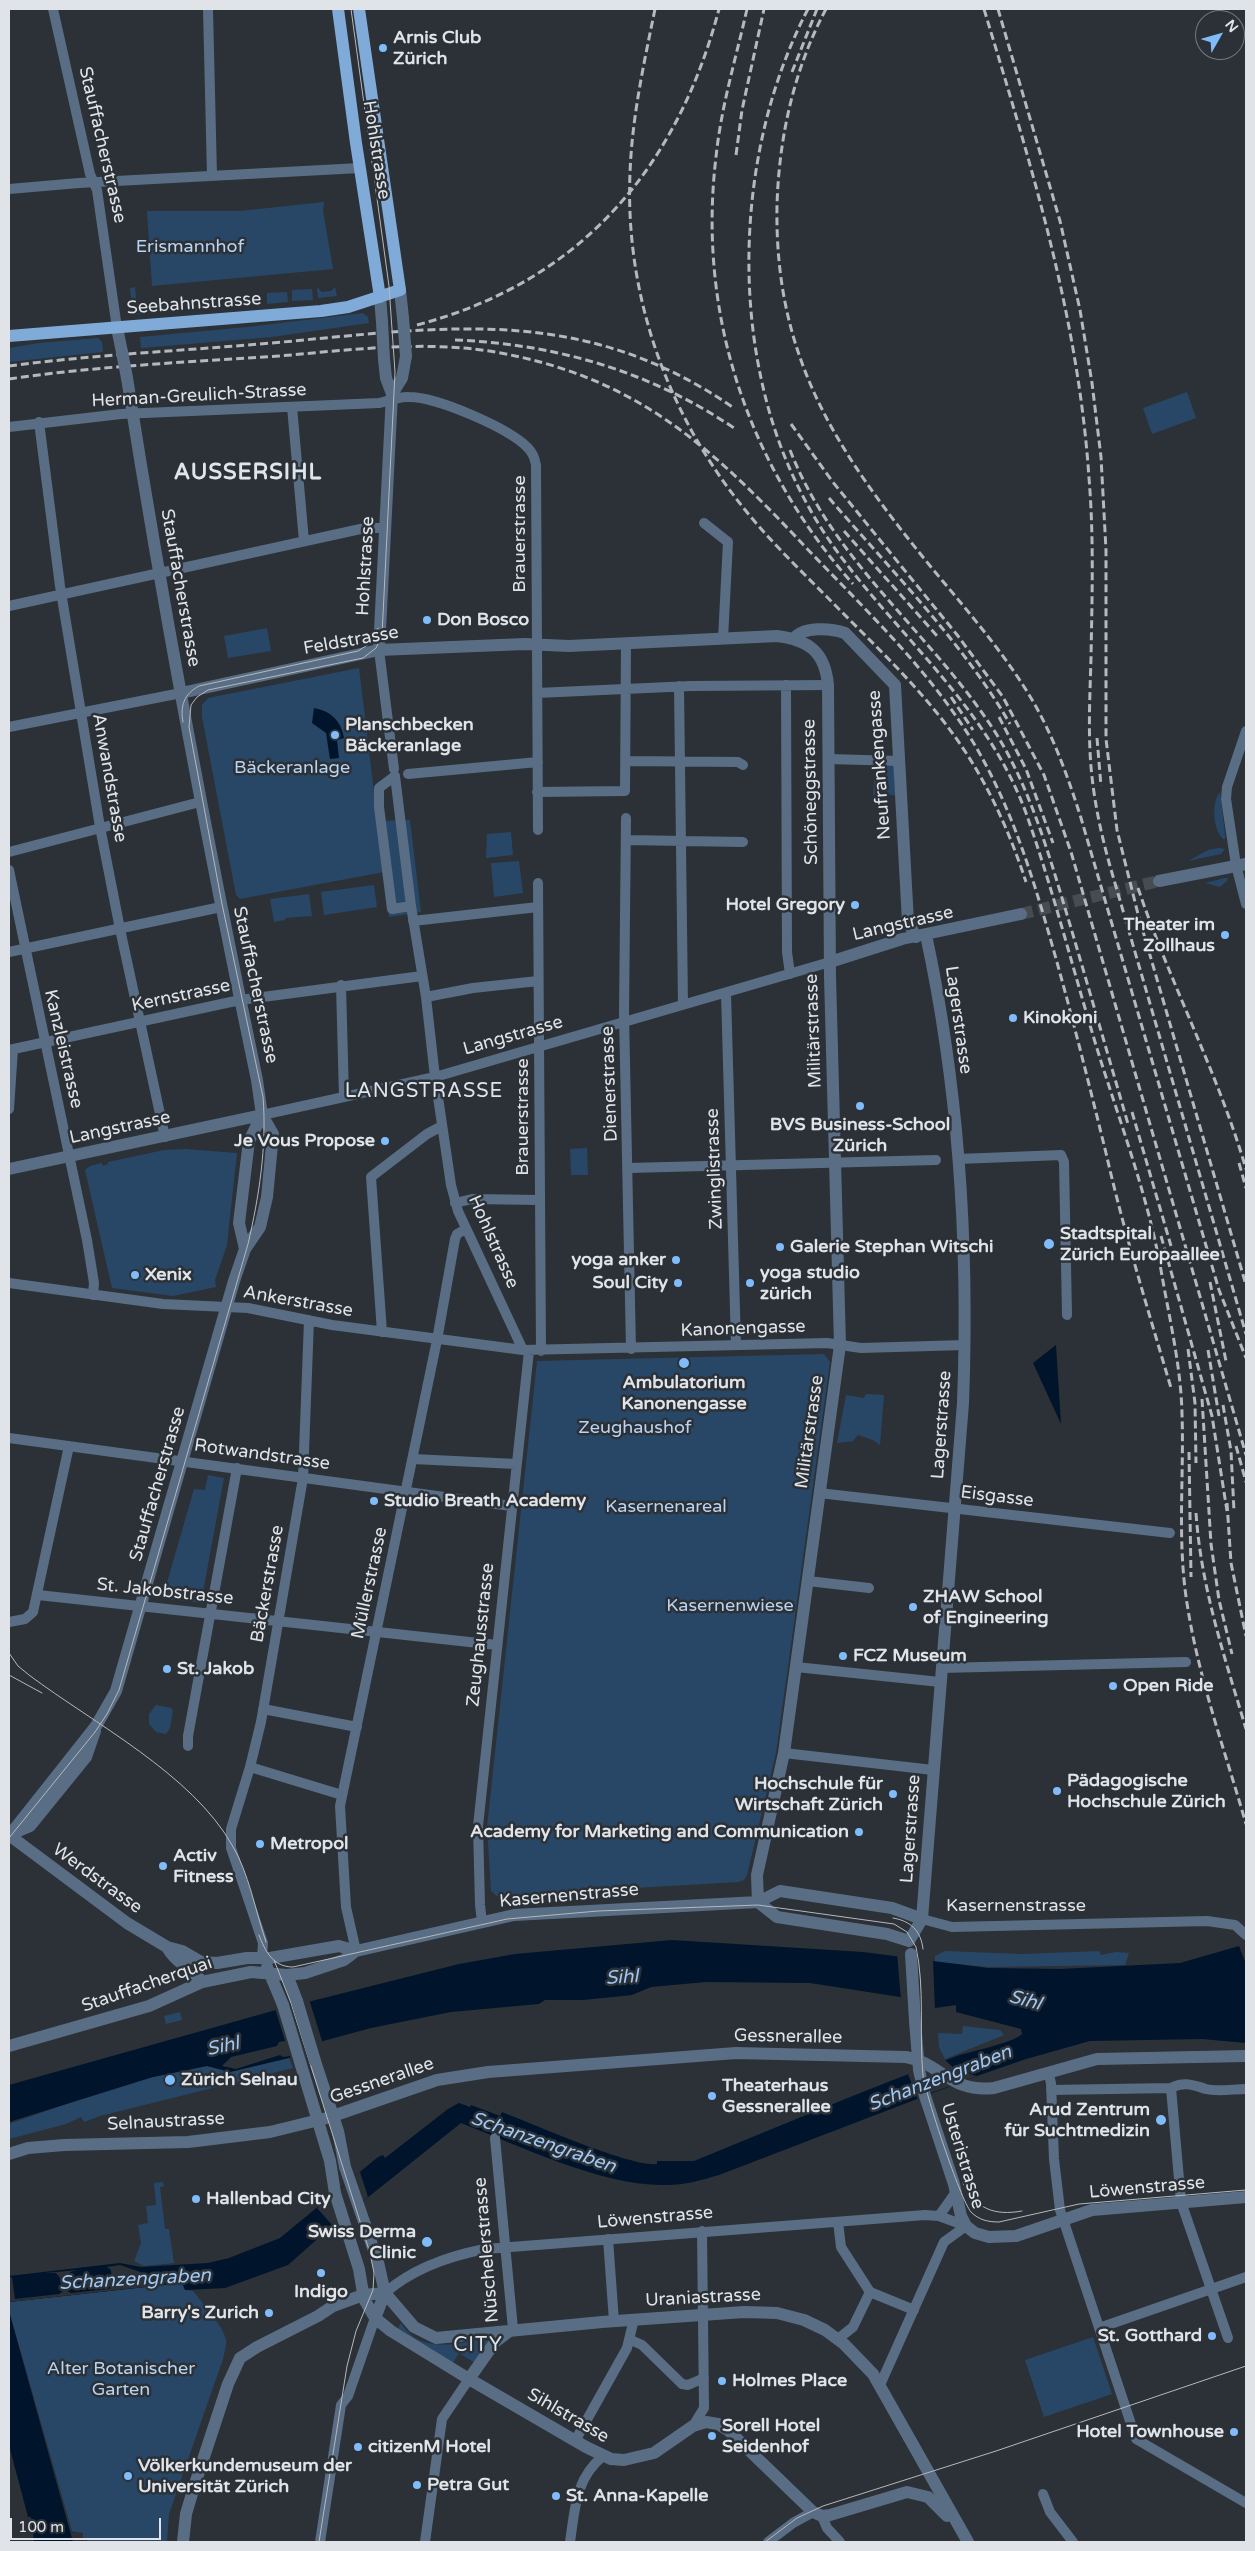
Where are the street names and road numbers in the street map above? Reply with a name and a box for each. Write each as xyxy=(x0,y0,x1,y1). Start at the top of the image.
street label: Stauffacherstrasse xyxy=(73,65,131,225)
street label: Hohlstrasse xyxy=(358,99,394,201)
street label: Seebahnstrasse xyxy=(126,289,262,319)
street label: Herman-Greulich-Strasse xyxy=(91,380,307,412)
street label: Brauerstrasse xyxy=(509,475,531,593)
street label: Stauffacherstrasse xyxy=(155,507,205,669)
street label: Hohlstrasse xyxy=(353,516,379,616)
street label: Feldstrasse xyxy=(302,622,400,660)
street label: Neufrankengasse xyxy=(864,689,896,841)
street label: Anwandstrasse xyxy=(87,712,131,844)
street label: Schöneggstrasse xyxy=(799,719,823,865)
street label: Langstrasse xyxy=(851,902,955,946)
street label: Stauffacherstrasse xyxy=(228,905,282,1065)
street label: Lagerstrasse xyxy=(940,965,976,1075)
street label: Militärstrasse xyxy=(801,973,827,1089)
street label: Kernstrasse xyxy=(130,975,232,1017)
street label: Kanzleistrasse xyxy=(39,988,87,1110)
street label: Langstrasse xyxy=(461,1011,565,1061)
street label: Dienerstrasse xyxy=(597,1026,623,1142)
street label: Brauerstrasse xyxy=(512,1058,534,1176)
street label: Langstrasse xyxy=(68,1107,172,1149)
street label: Zwinglistrasse xyxy=(702,1108,728,1230)
street label: Hohlstrasse xyxy=(463,1192,523,1292)
street label: Ankerstrasse xyxy=(242,1282,354,1322)
street label: Kanonengasse xyxy=(680,1316,806,1342)
street label: Lagerstrasse xyxy=(927,1370,957,1480)
street label: Militärstrasse xyxy=(791,1374,829,1490)
street label: Stauffacherstrasse xyxy=(126,1404,190,1564)
street label: Rotwandstrasse xyxy=(193,1435,331,1475)
street label: Eisgasse xyxy=(959,1482,1035,1512)
street label: Bäckerstrasse xyxy=(247,1524,289,1644)
street label: Müllerstrasse xyxy=(348,1525,392,1641)
street label: Zeughausstrasse xyxy=(463,1562,499,1708)
street label: St. Jakobstrasse xyxy=(96,1574,234,1610)
street label: Lagerstrasse xyxy=(896,1774,926,1884)
street label: Werdstrasse xyxy=(48,1839,146,1919)
street label: Kasernenstrasse xyxy=(498,1879,640,1913)
street label: Kasernenstrasse xyxy=(946,1895,1086,1917)
street label: Stauffacherquai xyxy=(79,1953,215,2017)
street label: Gessnerallee xyxy=(734,2025,842,2049)
street label: Gessnerallee xyxy=(327,2053,437,2109)
street label: Usteristrasse xyxy=(936,2100,988,2212)
street label: Selnaustrasse xyxy=(107,2108,225,2136)
street label: Löwenstrasse xyxy=(1088,2172,1206,2204)
street label: Nüschelerstrasse xyxy=(470,2176,504,2324)
street label: Löwenstrasse xyxy=(596,2202,714,2234)
street label: Uraniastrasse xyxy=(645,2284,761,2312)
street label: Sihlstrasse xyxy=(523,2384,613,2448)

